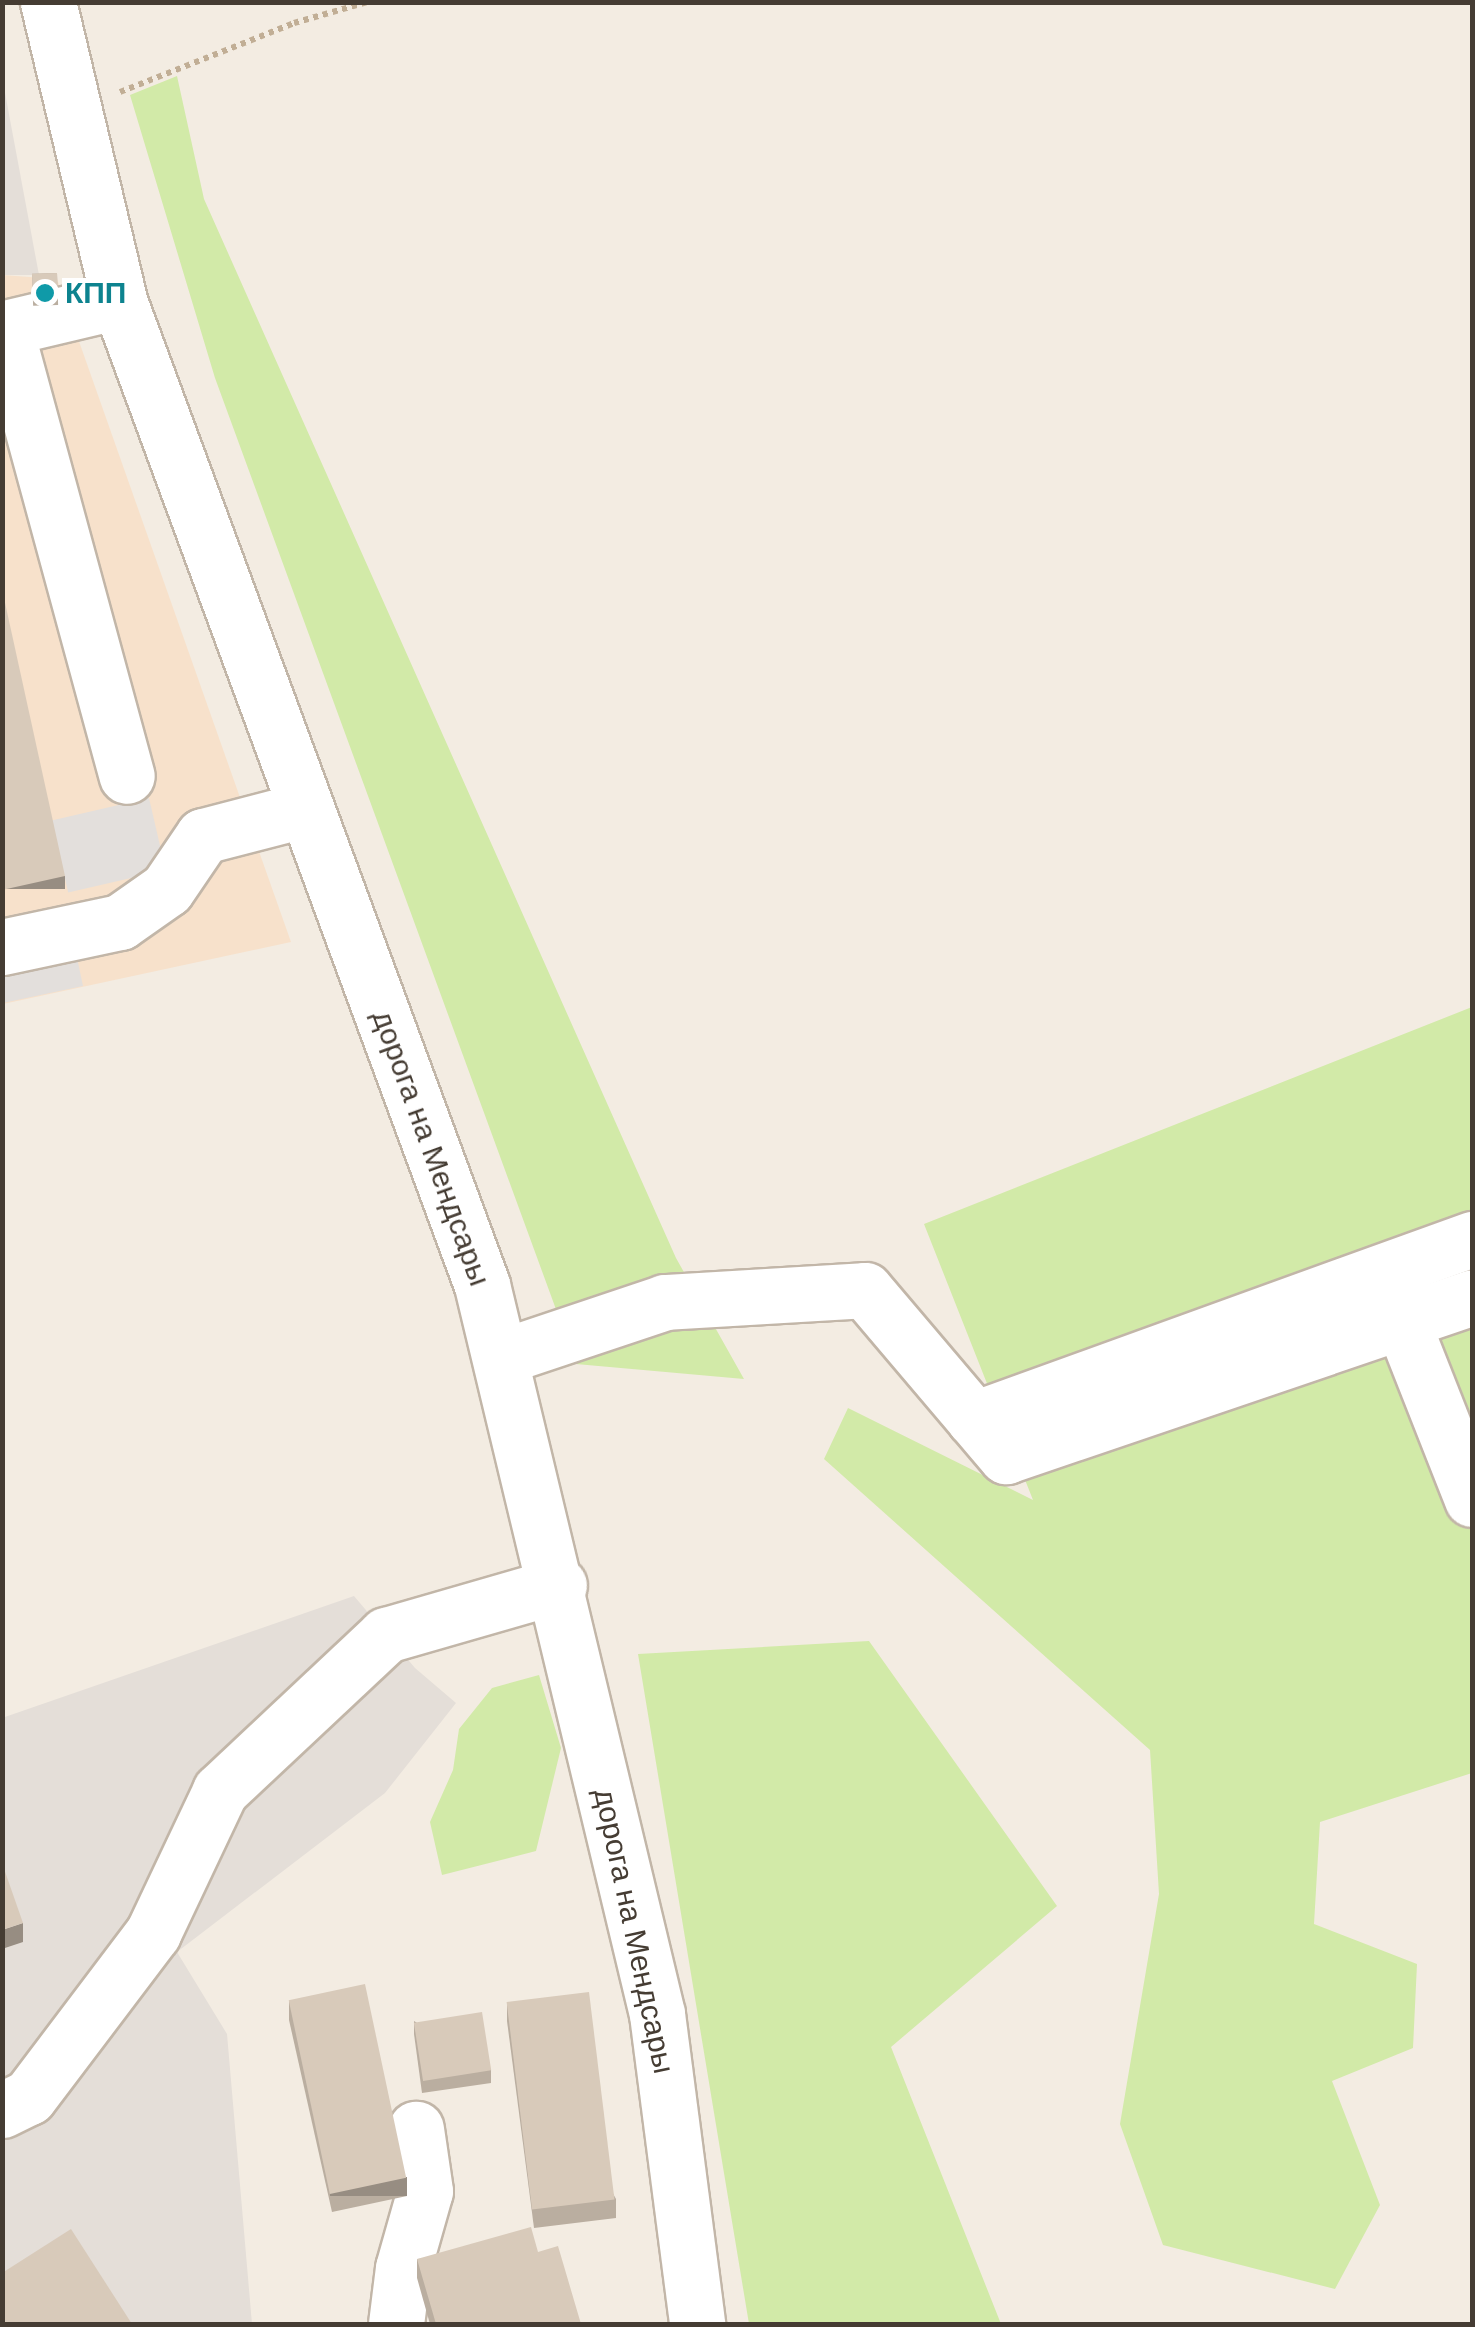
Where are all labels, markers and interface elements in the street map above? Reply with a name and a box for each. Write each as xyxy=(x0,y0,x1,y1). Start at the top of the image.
place label: КПП xyxy=(65,275,126,311)
marker: КПП xyxy=(34,282,56,304)
street label: дорога на Мендсары xyxy=(364,1005,498,1291)
street label: дорога на Мендсары xyxy=(586,1785,682,2077)

